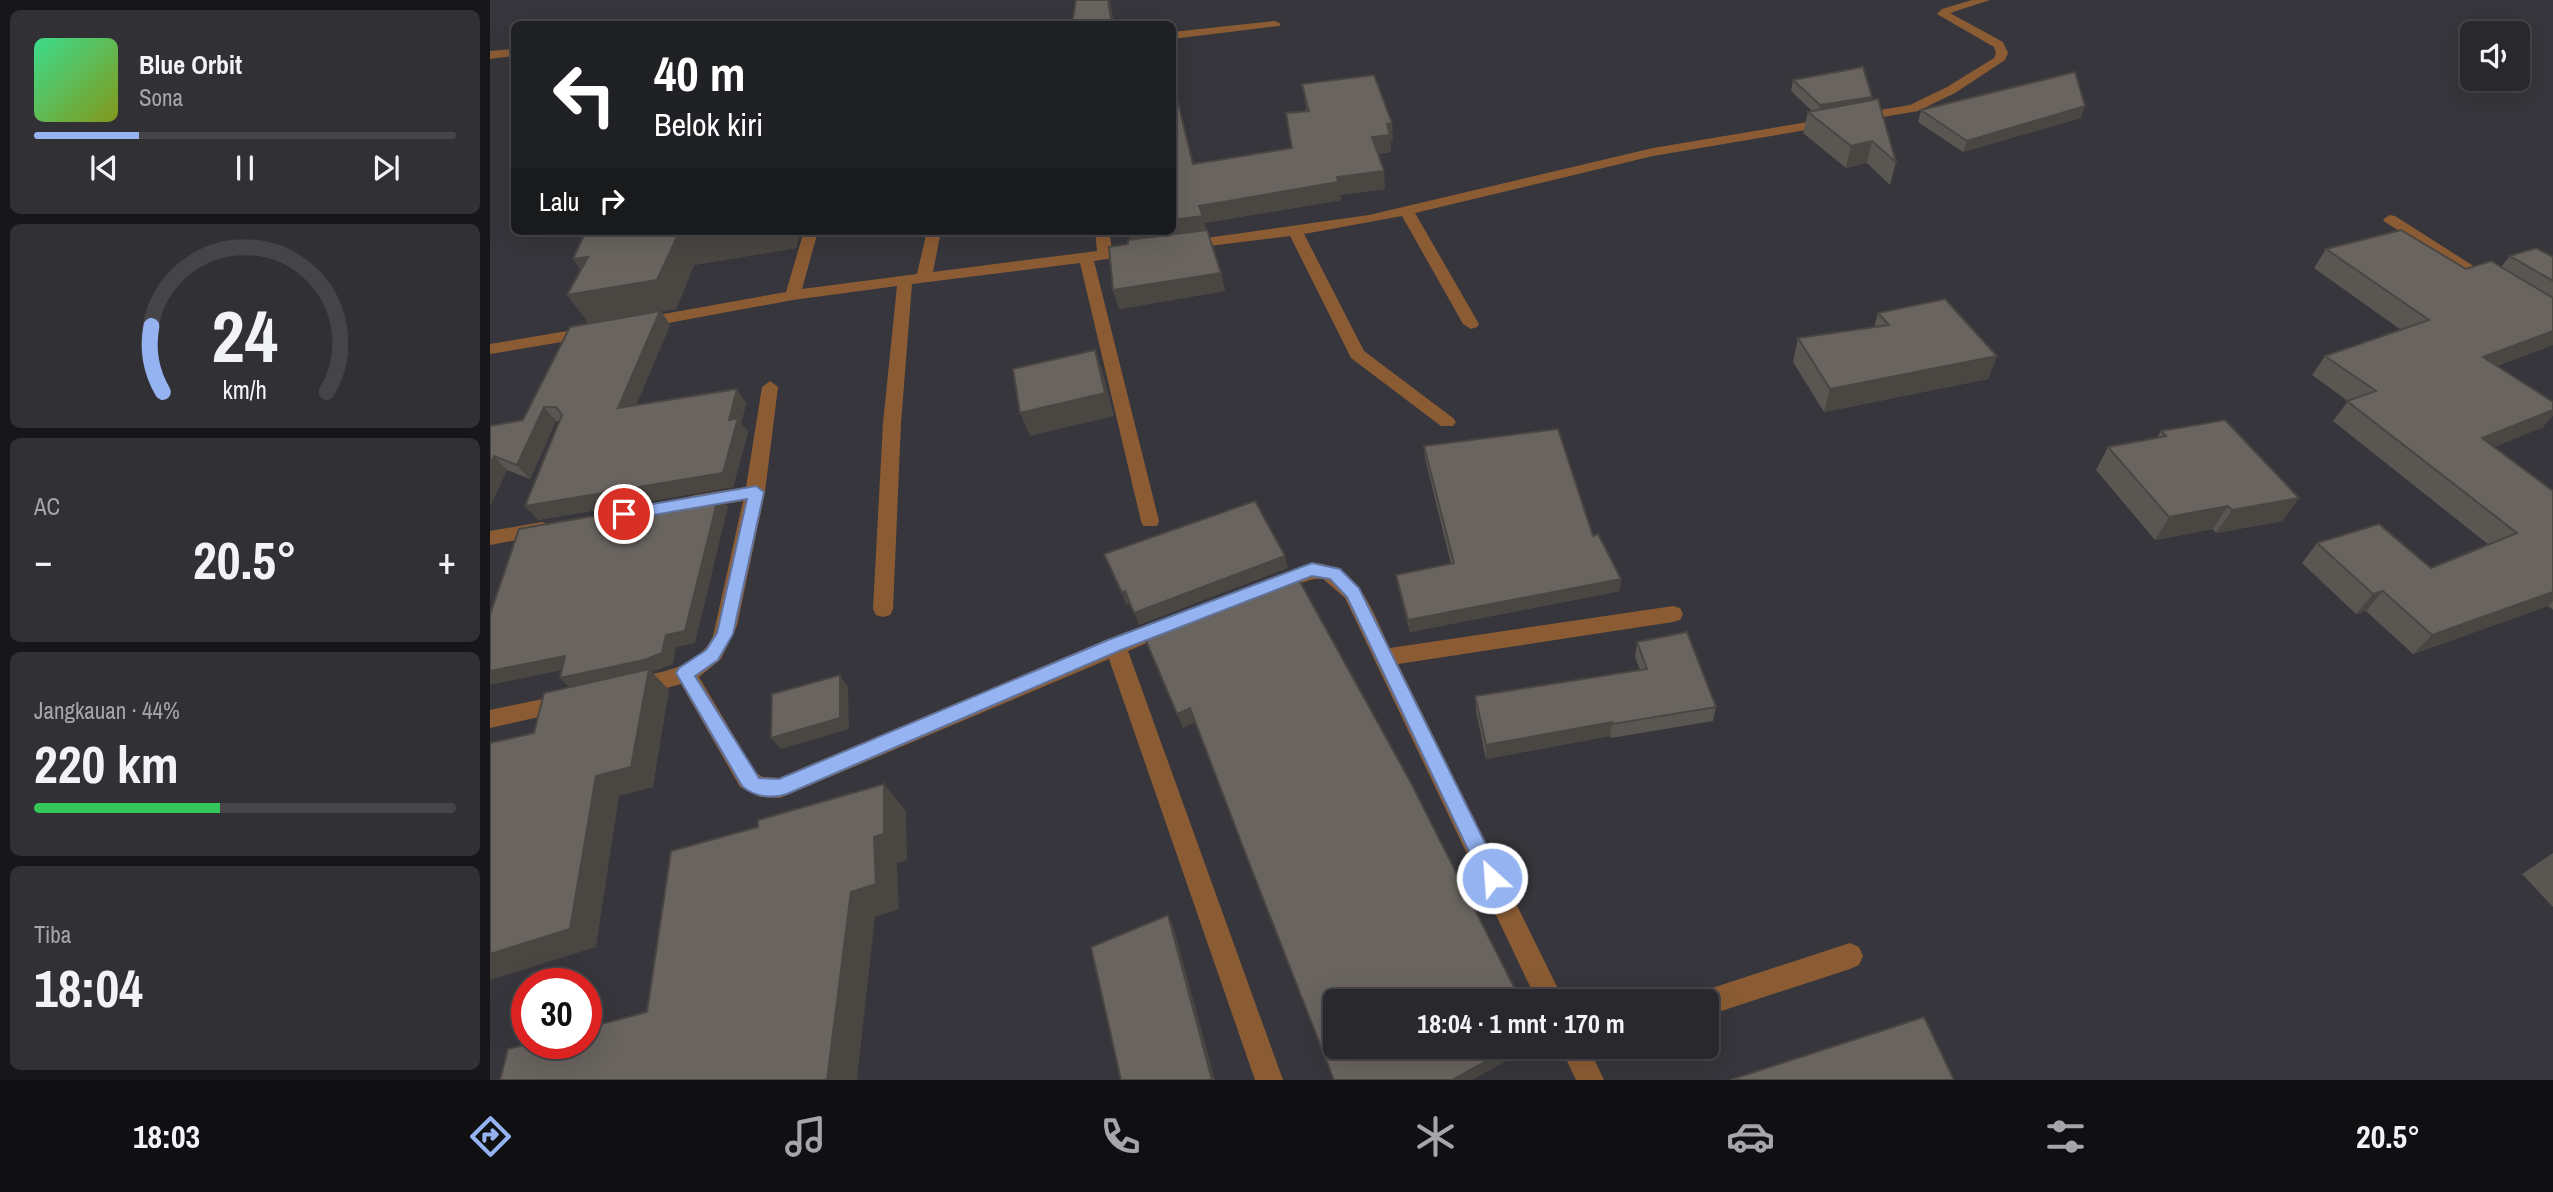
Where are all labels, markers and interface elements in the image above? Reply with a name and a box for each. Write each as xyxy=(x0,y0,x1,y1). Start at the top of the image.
map controls xyxy=(2460,21,2530,91)
button: sound xyxy=(2460,21,2530,91)
text: 40 m xyxy=(654,40,746,106)
text: Blue Orbit xyxy=(139,47,242,82)
icon: left xyxy=(539,49,630,140)
text: Sona xyxy=(139,82,183,113)
text: Belok kiri xyxy=(654,103,763,146)
icon: previous xyxy=(85,149,123,187)
icon: pause xyxy=(226,149,264,187)
icon: next xyxy=(367,149,405,187)
icon: right xyxy=(593,182,631,220)
text: Lalu xyxy=(539,184,579,219)
text: 24 xyxy=(212,287,278,385)
text: km/h xyxy=(223,373,267,407)
pin xyxy=(594,484,654,544)
text: AC xyxy=(34,491,60,522)
icon: arrive xyxy=(605,495,643,533)
text: 20.5° xyxy=(193,525,297,595)
text: − xyxy=(34,535,52,586)
text: + xyxy=(438,535,456,586)
text: Jangkauan · 44% xyxy=(34,695,180,726)
text: 220 km xyxy=(34,729,179,799)
position arrow xyxy=(1455,841,1529,915)
text: Tiba xyxy=(34,919,71,950)
text: 18:04 xyxy=(34,953,143,1023)
speed limit sign: 30 xyxy=(511,968,602,1059)
text: 18:04 · 1 mnt · 170 m xyxy=(1417,1006,1625,1041)
icon: directions xyxy=(466,1112,515,1161)
icon: music xyxy=(781,1112,830,1161)
icon: phone xyxy=(1096,1112,1145,1161)
icon: climate xyxy=(1411,1112,1460,1161)
icon: car xyxy=(1726,1112,1775,1161)
icon: filters xyxy=(2041,1112,2090,1161)
text: 18:03 xyxy=(133,1115,200,1158)
text: 20.5° xyxy=(2356,1115,2420,1158)

